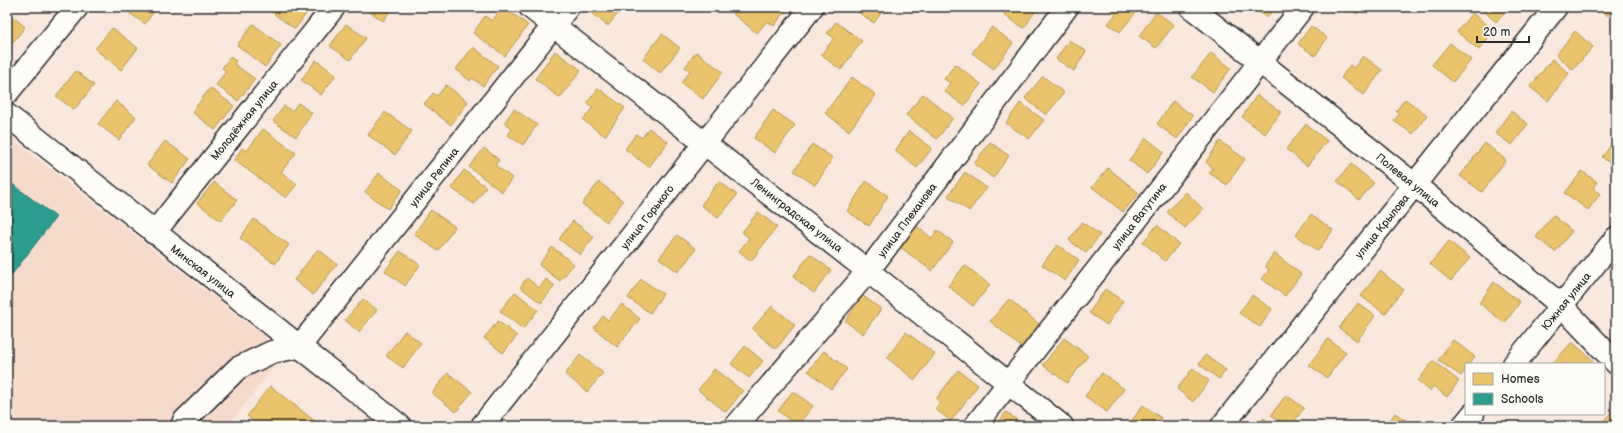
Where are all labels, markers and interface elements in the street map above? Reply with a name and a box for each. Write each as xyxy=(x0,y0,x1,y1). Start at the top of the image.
scale bar xyxy=(1477,18,1529,44)
text: 20 m xyxy=(1483,25,1510,40)
street label: Молодёжная улица xyxy=(208,77,281,163)
street label: улица Репина xyxy=(407,145,462,210)
street label: Полевая улица xyxy=(1373,151,1442,210)
street label: Ленинградская улица xyxy=(748,175,845,255)
street label: улица Плеханова xyxy=(875,180,940,260)
street label: улица Ватутина xyxy=(1109,180,1170,252)
street label: улица Горького xyxy=(618,182,677,252)
street label: улица Крылова xyxy=(1353,191,1413,261)
street label: Минская улица xyxy=(168,242,238,301)
street label: Южная улица xyxy=(1539,269,1594,333)
legend xyxy=(1465,363,1605,415)
text: Homes xyxy=(1501,372,1540,387)
text: Schools xyxy=(1501,392,1544,407)

